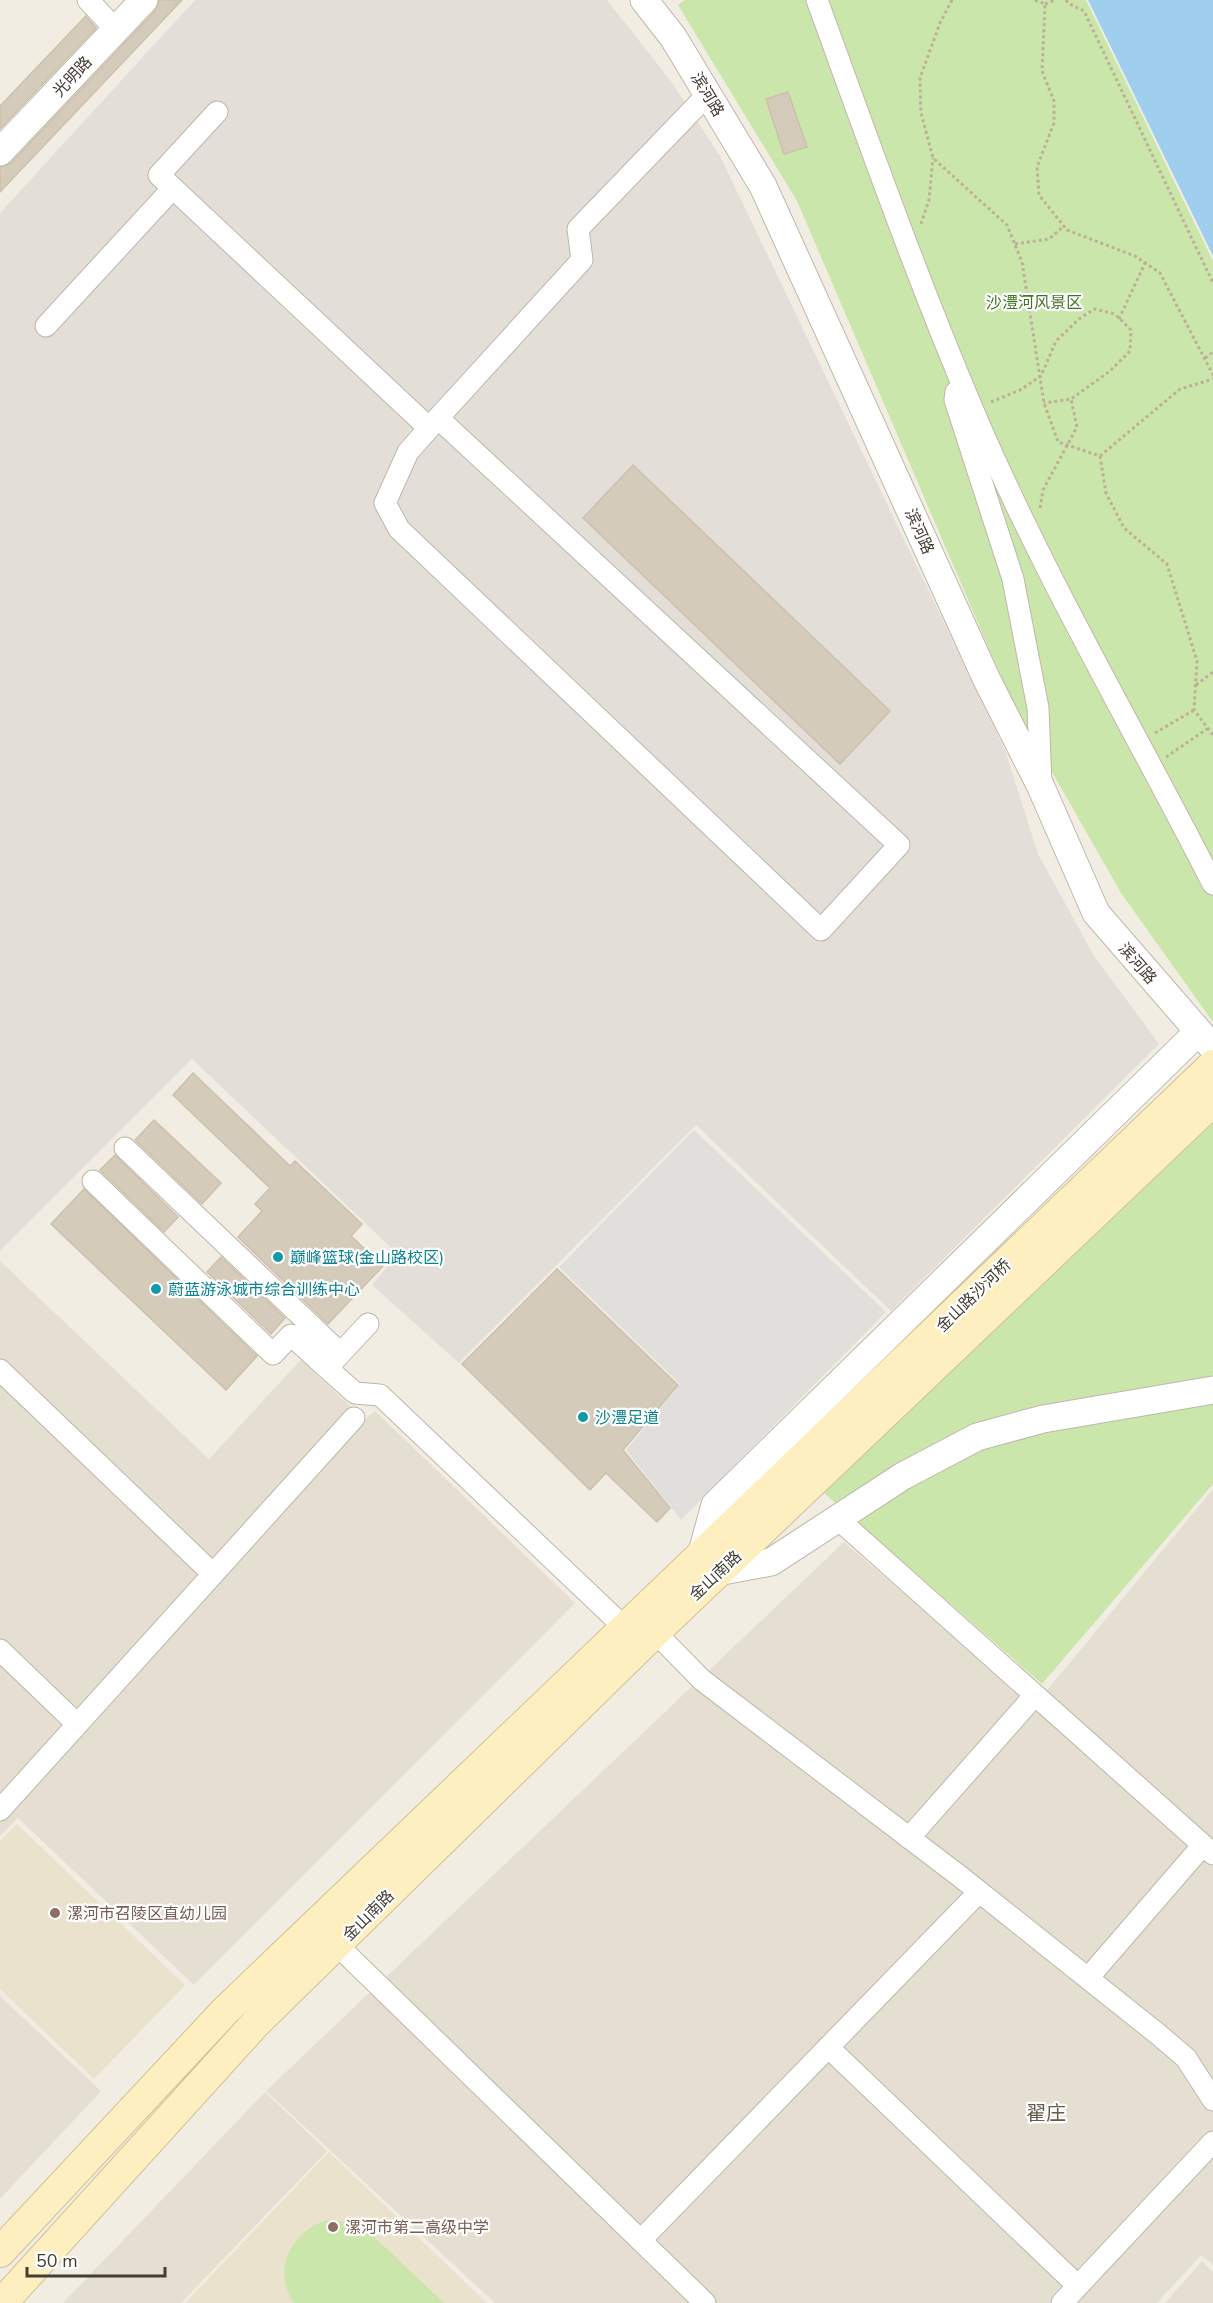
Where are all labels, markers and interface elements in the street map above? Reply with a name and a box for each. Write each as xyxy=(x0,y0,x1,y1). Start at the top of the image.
street label: 光明路 xyxy=(48,52,97,102)
street label: 滨河路 xyxy=(685,68,729,121)
park label: 沙澧河风景区 xyxy=(986,292,1082,314)
street label: 滨河路 xyxy=(899,505,939,558)
street label: 滨河路 xyxy=(1113,938,1161,989)
place label: 巅峰篮球(金山路校区) xyxy=(290,1247,444,1269)
marker: 巅峰篮球(金山路校区) xyxy=(271,1250,285,1264)
street label: 金山路沙河桥 xyxy=(932,1254,1016,1337)
place label: 蔚蓝游泳城市综合训练中心 xyxy=(168,1279,360,1301)
marker: 蔚蓝游泳城市综合训练中心 xyxy=(149,1282,163,1296)
place label: 沙澧足道 xyxy=(595,1407,659,1429)
marker: 沙澧足道 xyxy=(576,1410,590,1424)
street label: 金山南路 xyxy=(685,1546,747,1606)
street label: 金山南路 xyxy=(338,1885,399,1946)
place label: 漯河市召陵区直幼儿园 xyxy=(67,1903,227,1925)
marker: 漯河市召陵区直幼儿园 xyxy=(48,1906,62,1920)
district label: 翟庄 xyxy=(1026,2100,1066,2127)
place label: 漯河市第二高级中学 xyxy=(345,2217,489,2239)
marker: 漯河市第二高级中学 xyxy=(326,2220,340,2234)
scale bar xyxy=(27,2240,165,2278)
text: 50 m xyxy=(36,2249,78,2273)

